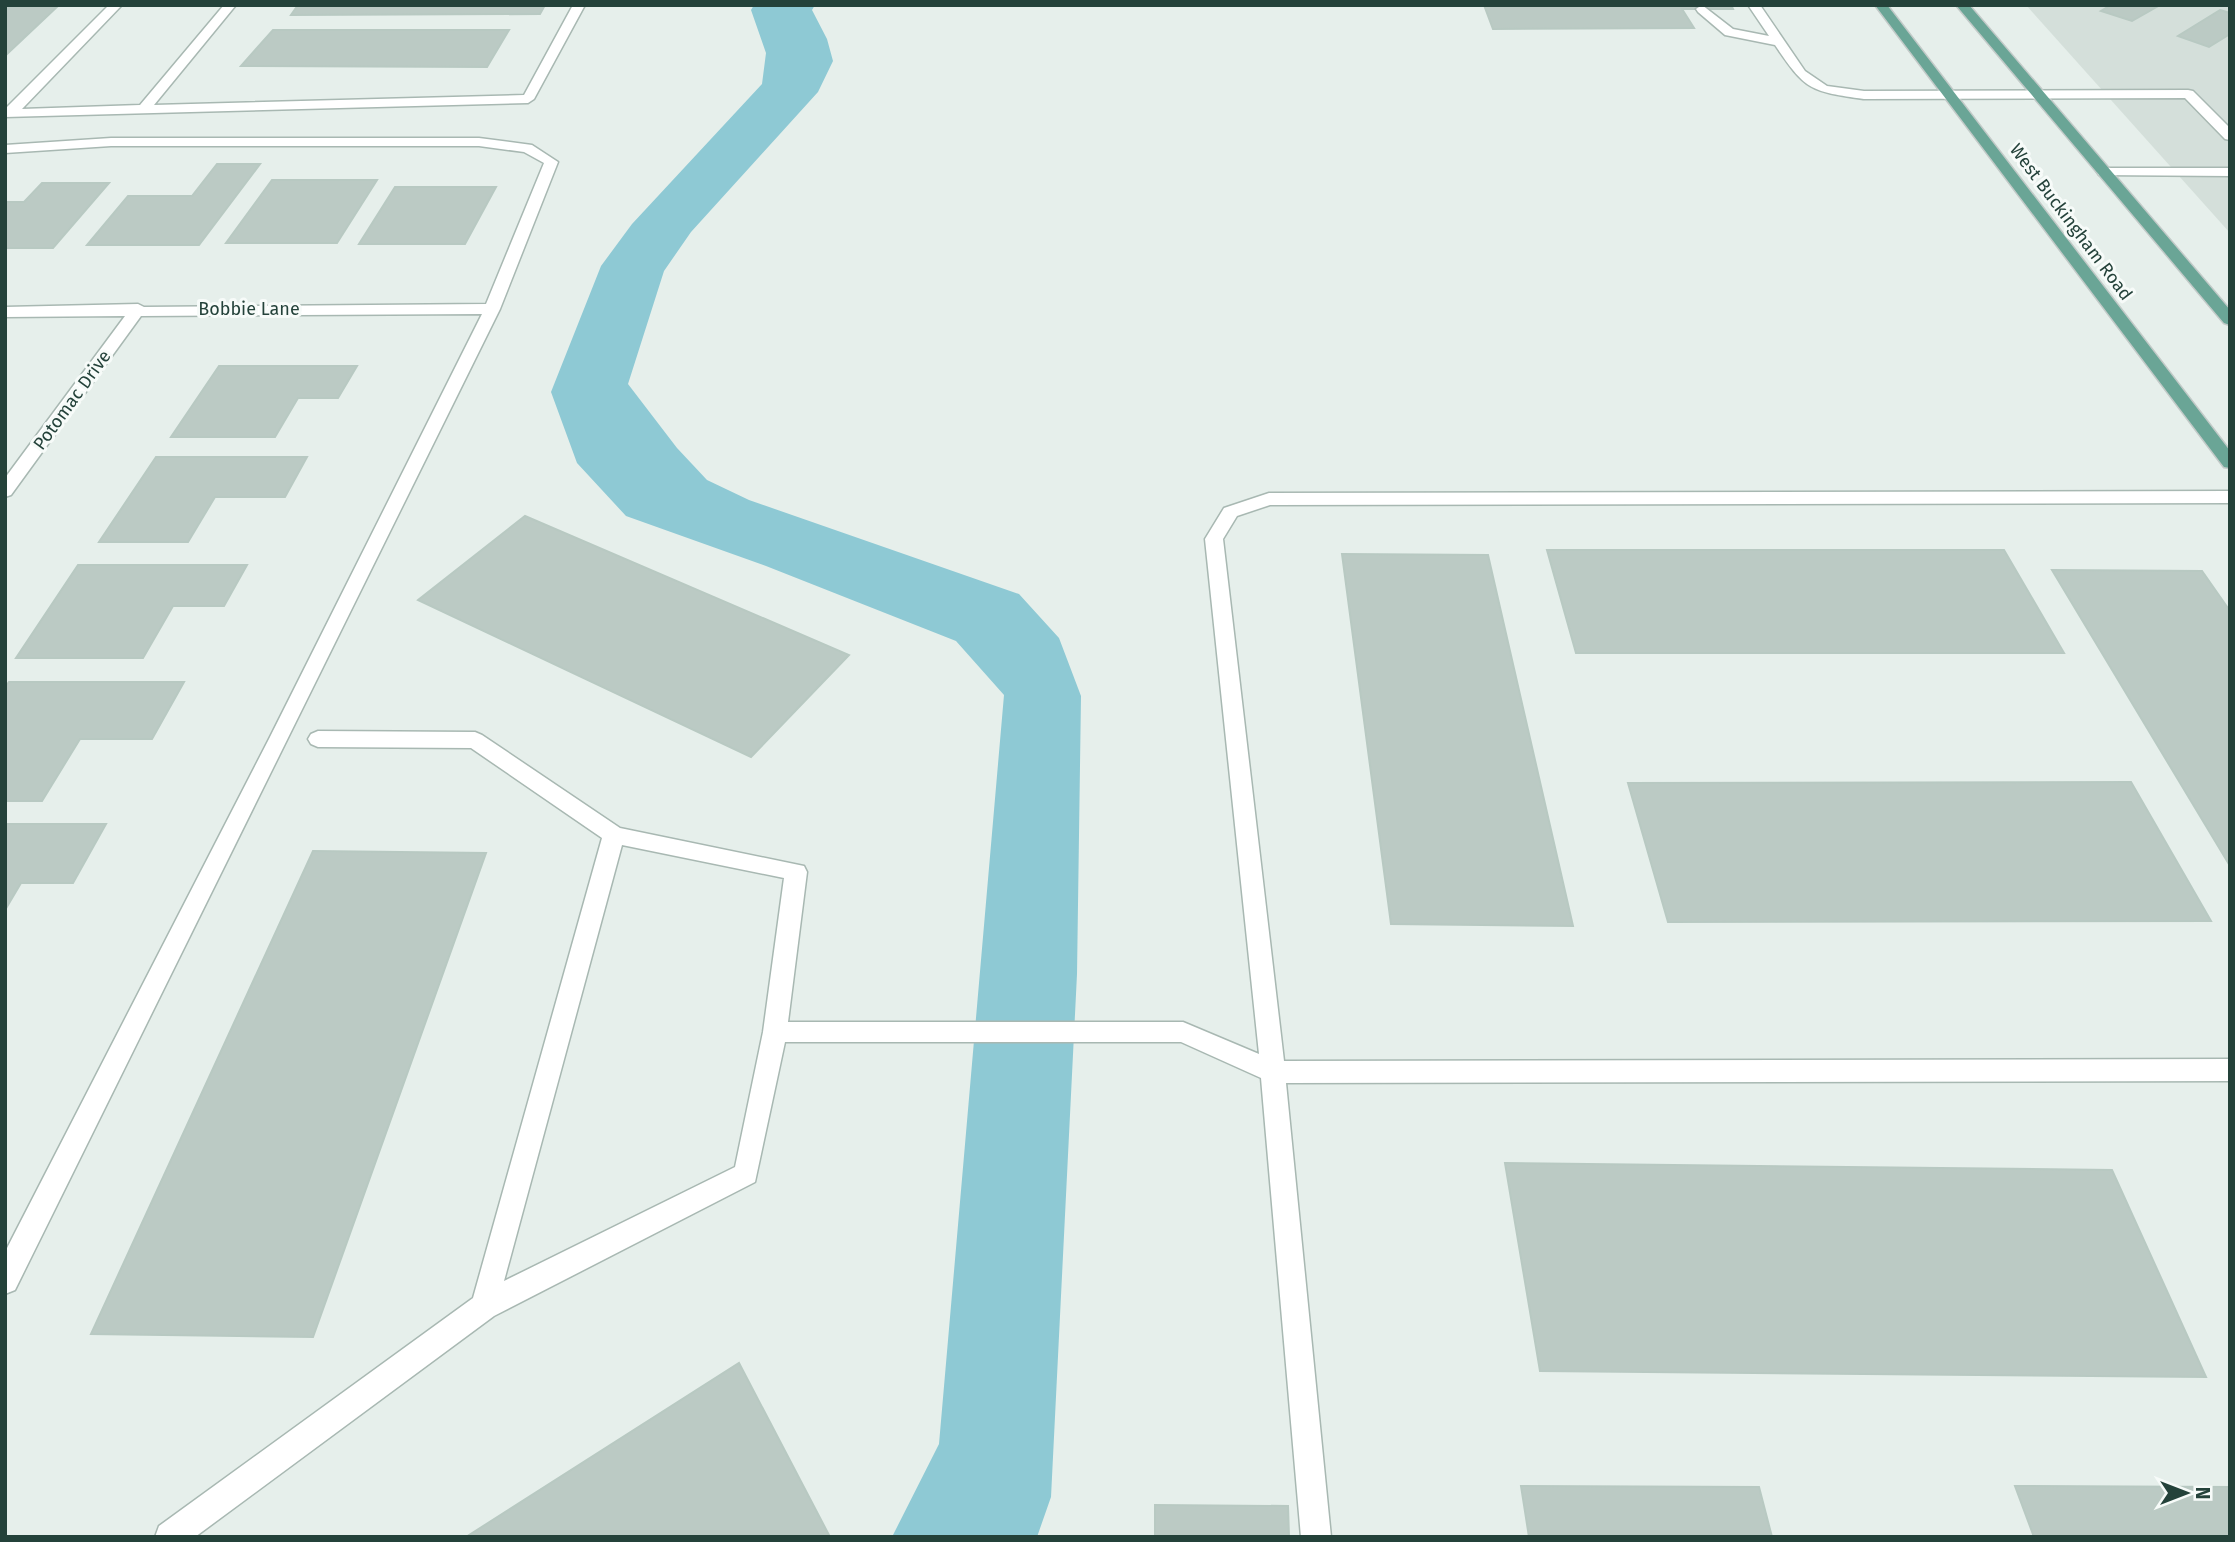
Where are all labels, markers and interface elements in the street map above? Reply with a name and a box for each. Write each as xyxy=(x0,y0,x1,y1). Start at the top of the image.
street label: West Buckingham Road xyxy=(2005,139,2137,305)
street label: Bobbie Lane xyxy=(198,298,300,320)
street label: Potomac Drive xyxy=(28,346,116,454)
north arrow xyxy=(2151,1458,2221,1528)
text: N xyxy=(2191,1487,2214,1499)

